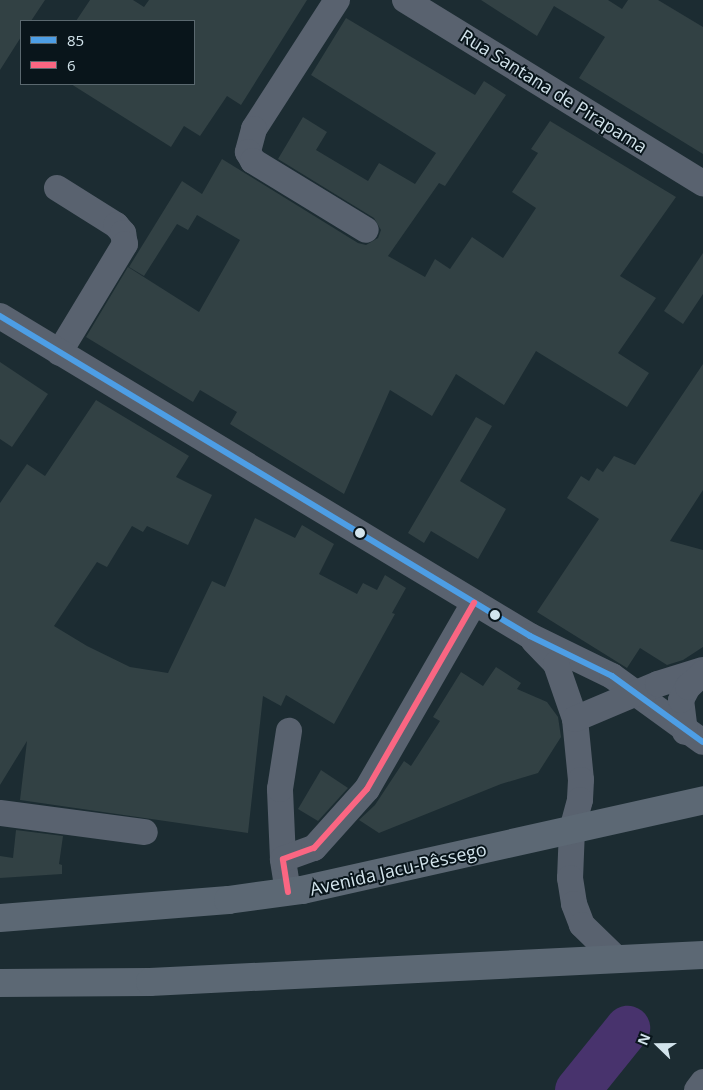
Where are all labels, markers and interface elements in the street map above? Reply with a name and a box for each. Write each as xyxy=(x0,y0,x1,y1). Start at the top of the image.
legend xyxy=(20,20,195,85)
street label: Rua Santana de Pirapama xyxy=(457,25,651,157)
text: 85 xyxy=(67,30,84,50)
text: 6 xyxy=(67,55,76,75)
unlabelled marker xyxy=(355,528,365,538)
unlabelled marker xyxy=(490,610,500,620)
street label: Avenida Jacu-Pêssego xyxy=(307,838,489,900)
north arrow xyxy=(633,1020,683,1070)
text: N xyxy=(633,1030,655,1048)

